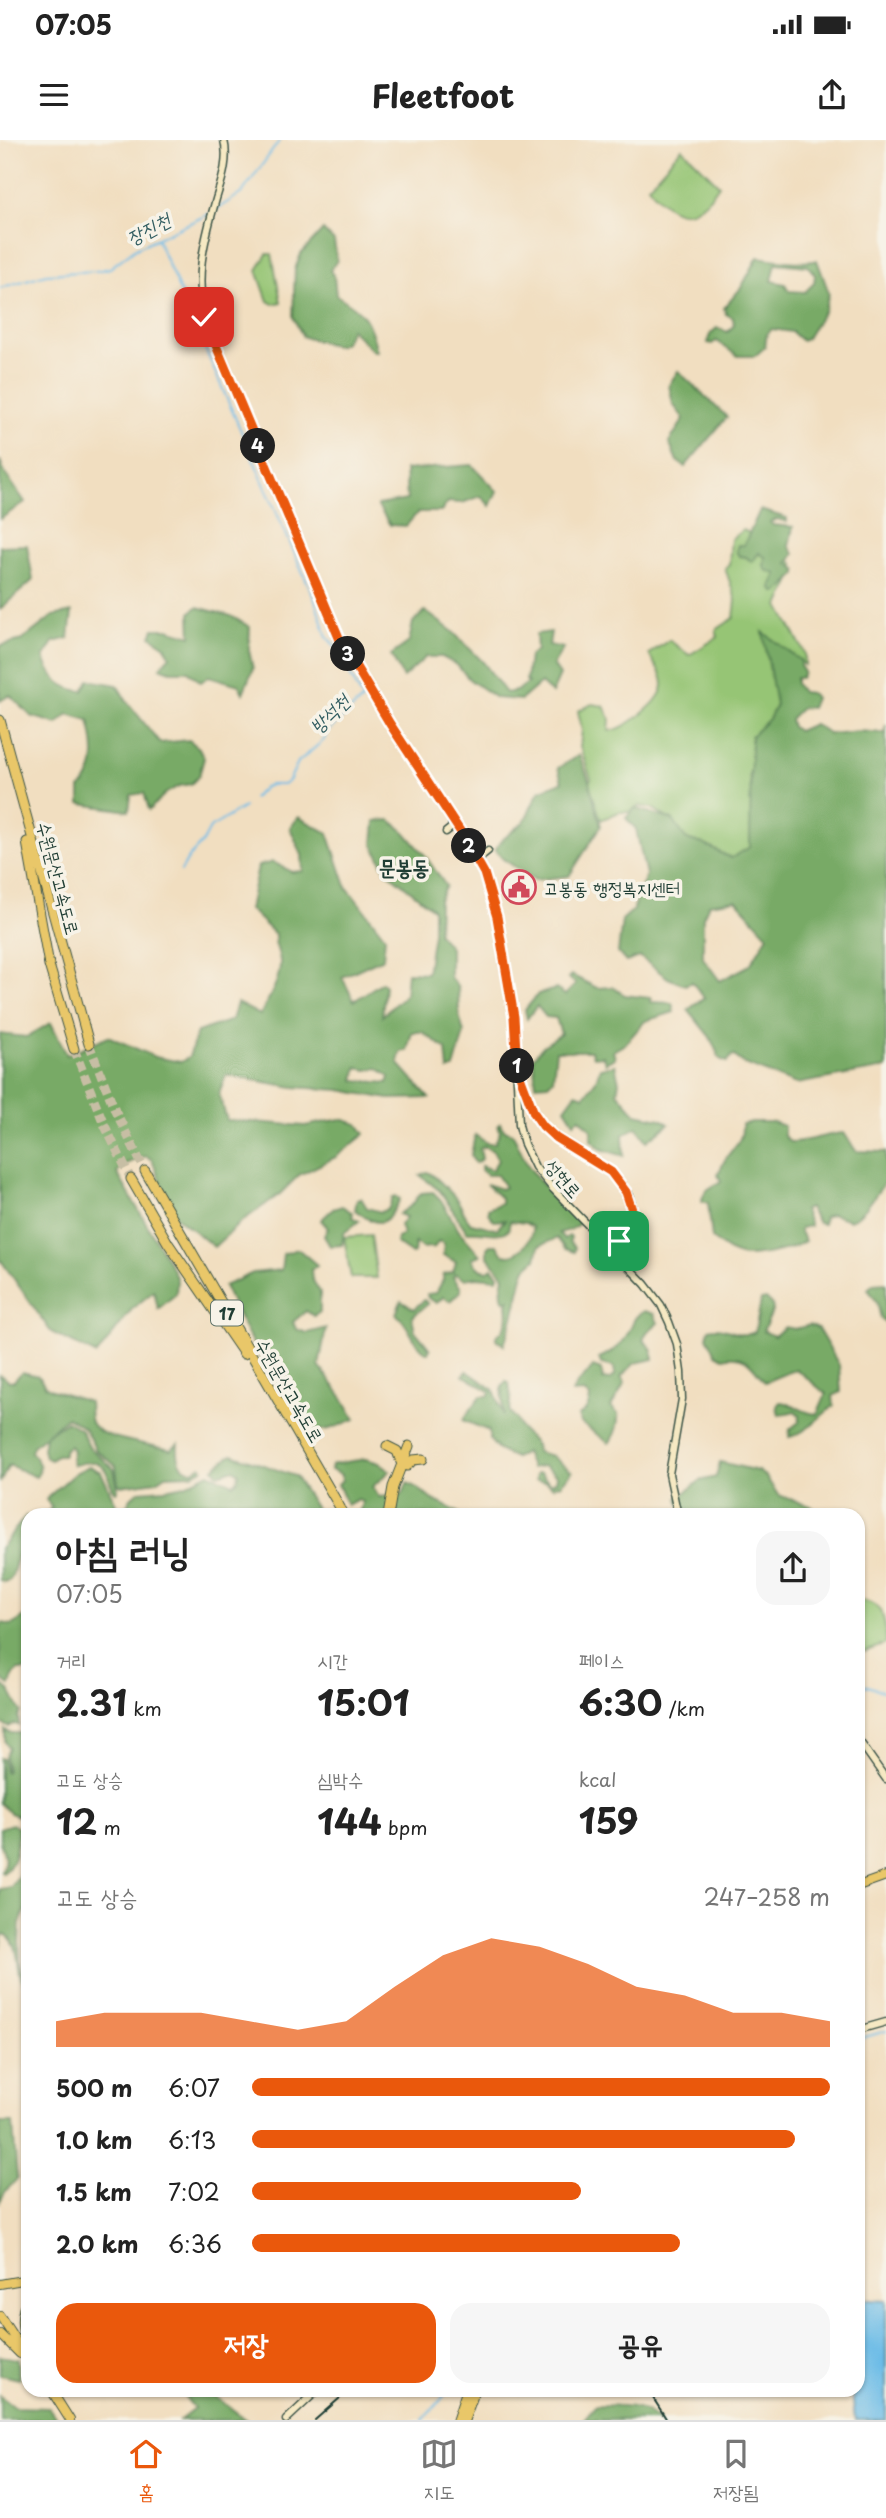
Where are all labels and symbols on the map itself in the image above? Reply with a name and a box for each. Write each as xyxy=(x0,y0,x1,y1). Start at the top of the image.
water label: 장진천 xyxy=(121,204,176,251)
pin xyxy=(174,287,234,347)
pin: 4 xyxy=(240,428,276,464)
pin: 3 xyxy=(330,636,366,672)
water label: 방석천 xyxy=(303,686,356,739)
street label: 수원문산고속도로 xyxy=(31,819,87,937)
pin: 2 xyxy=(452,828,486,864)
district label: 문봉동 xyxy=(379,850,429,882)
public building icon: 고봉동 행정복지센터 xyxy=(500,868,538,906)
place label: 고봉동 행정복지센터 xyxy=(544,874,680,901)
pin: 1 xyxy=(500,1048,534,1084)
street label: 성현로 xyxy=(540,1153,588,1203)
pin xyxy=(589,1211,649,1271)
road number: 17 xyxy=(211,1301,243,1326)
street label: 수원문산고속도로 xyxy=(249,1333,331,1447)

